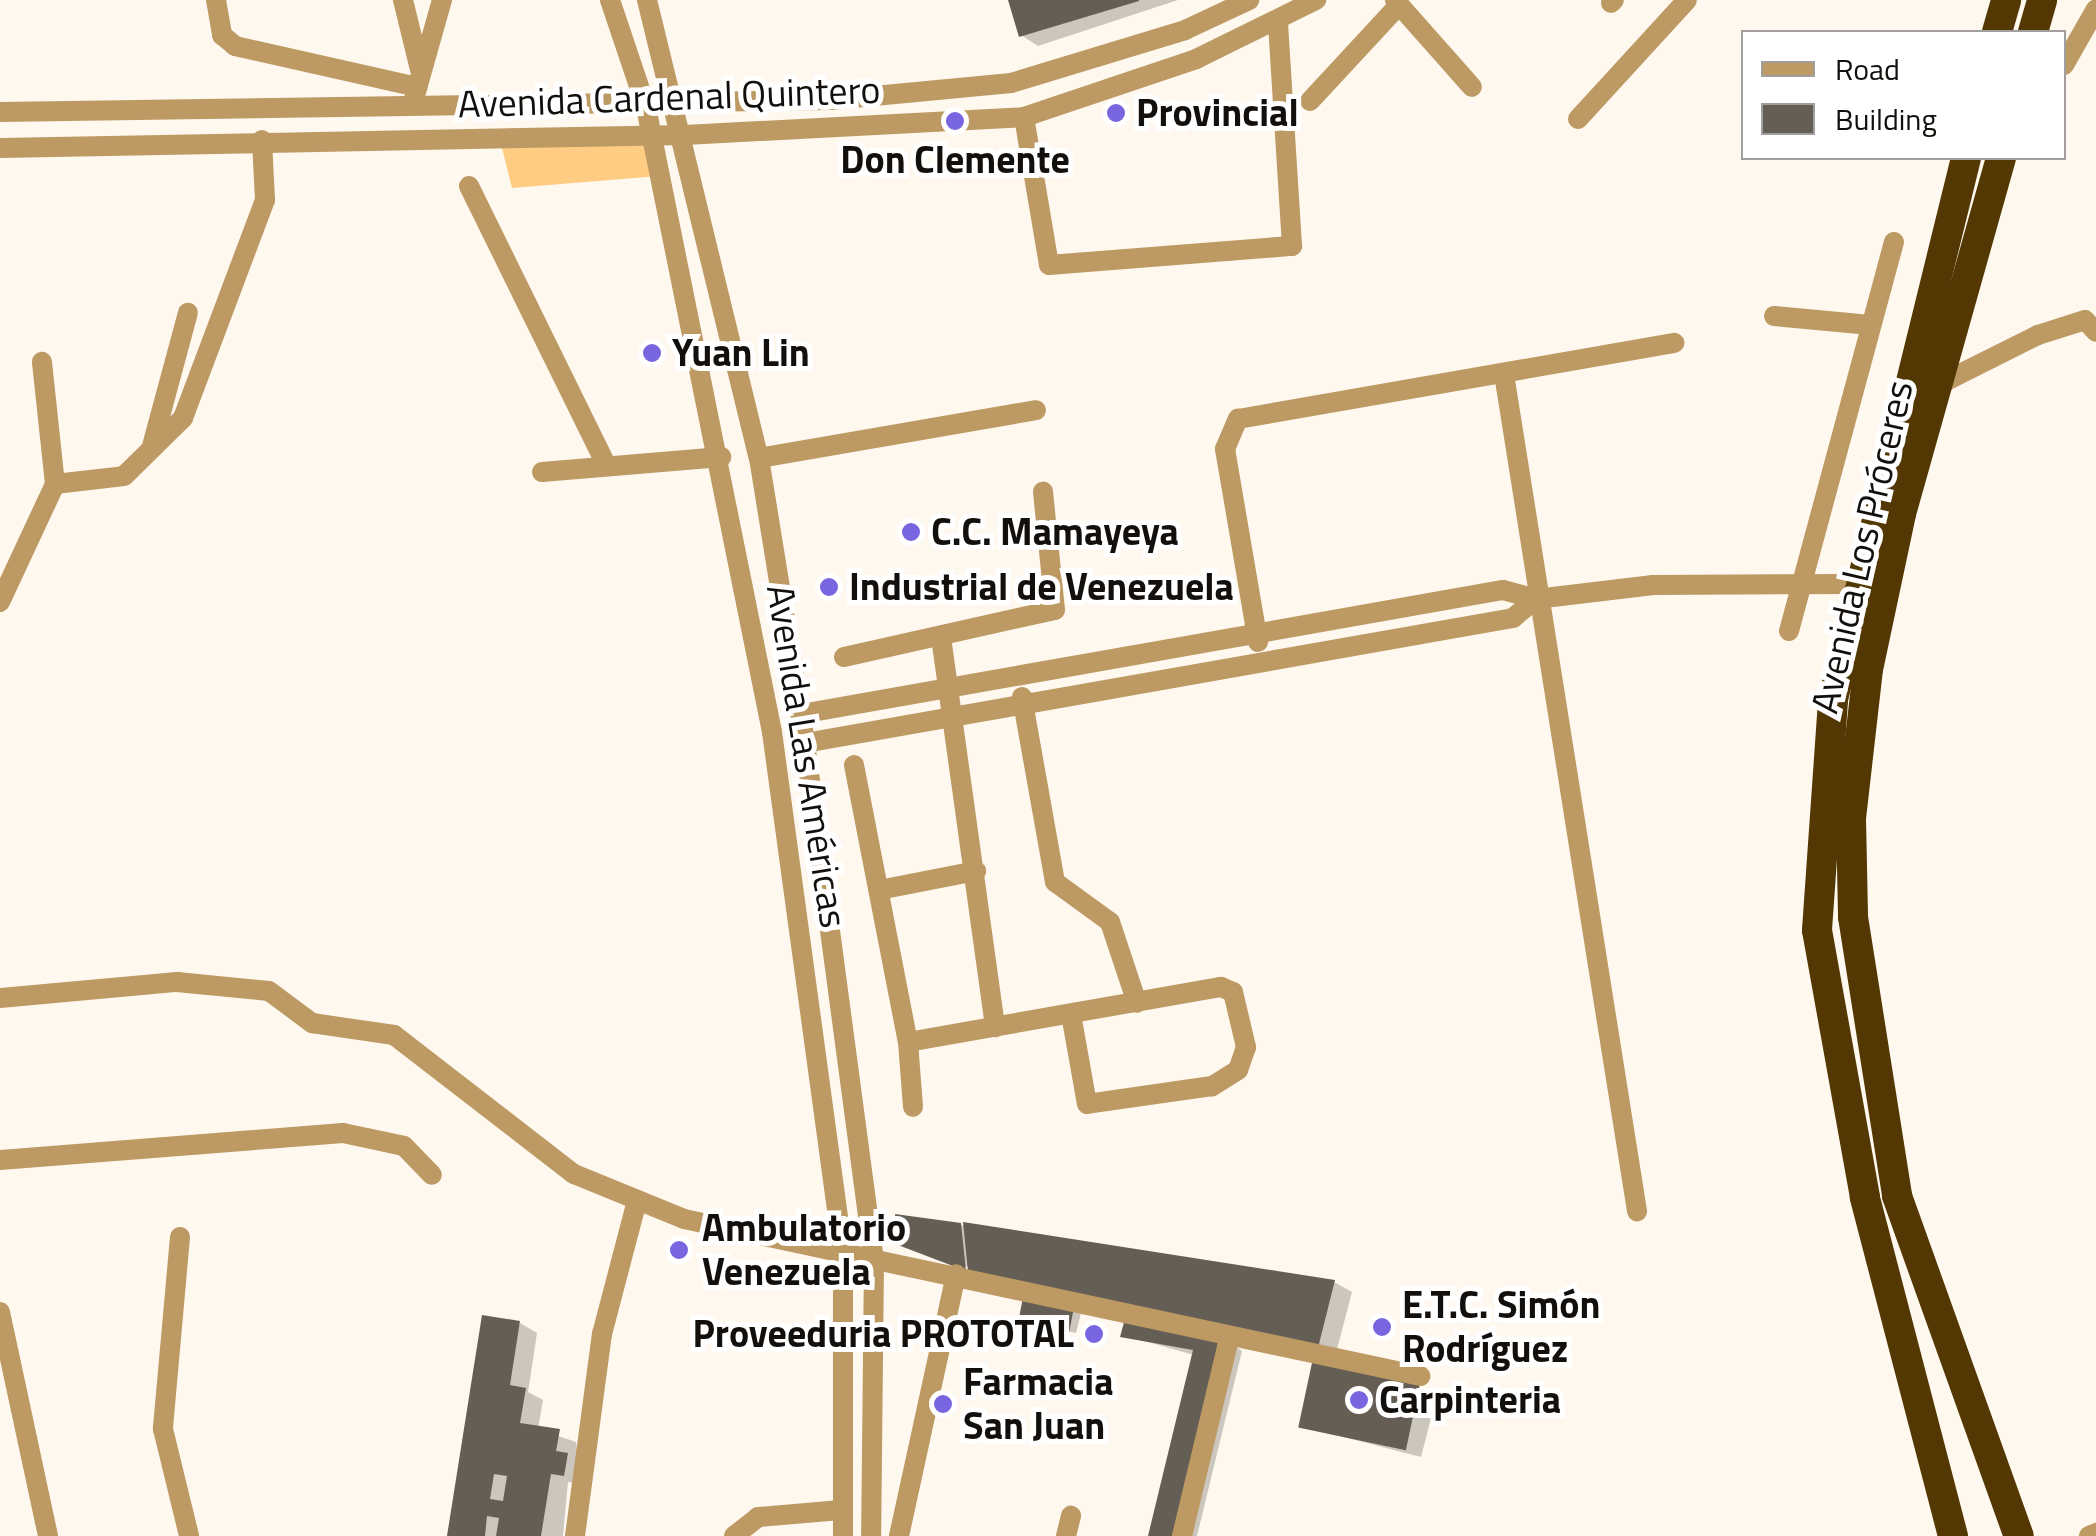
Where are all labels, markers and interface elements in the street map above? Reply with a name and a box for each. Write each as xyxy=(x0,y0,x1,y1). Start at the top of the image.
legend xyxy=(1741,30,2066,160)
text: Road xyxy=(1835,46,1900,92)
street label: Avenida Cardenal Quintero xyxy=(457,67,881,127)
place label: Provincial xyxy=(1136,90,1299,136)
text: Building xyxy=(1835,96,1937,142)
marker: Provincial xyxy=(1105,102,1127,124)
marker: Don Clemente xyxy=(944,110,966,132)
place label: Don Clemente xyxy=(840,137,1070,183)
place label: Yuan Lin xyxy=(672,330,810,376)
marker: Yuan Lin xyxy=(641,342,663,364)
street label: Avenida Los Próceres xyxy=(1802,376,1922,718)
place label: C.C. Mamayeya xyxy=(931,509,1179,555)
marker: C.C. Mamayeya xyxy=(900,521,922,543)
place label: Industrial de Venezuela xyxy=(849,564,1234,610)
marker: Industrial de Venezuela xyxy=(818,576,840,598)
street label: Avenida Las Américas xyxy=(757,581,857,931)
place label: Ambulatorio Venezuela xyxy=(702,1205,906,1294)
marker: Ambulatorio Venezuela xyxy=(666,1237,692,1263)
place label: E.T.C. Simón Rodríguez xyxy=(1402,1282,1601,1372)
place label: Proveeduria PROTOTAL xyxy=(692,1311,1074,1357)
marker: E.T.C. Simón Rodríguez xyxy=(1371,1316,1393,1338)
marker: Proveeduria PROTOTAL xyxy=(1083,1323,1105,1345)
place label: Farmacia San Juan xyxy=(963,1359,1114,1448)
place label: Carpinteria xyxy=(1379,1377,1561,1423)
marker: Carpinteria xyxy=(1348,1389,1370,1411)
marker: Farmacia San Juan xyxy=(932,1393,954,1415)

